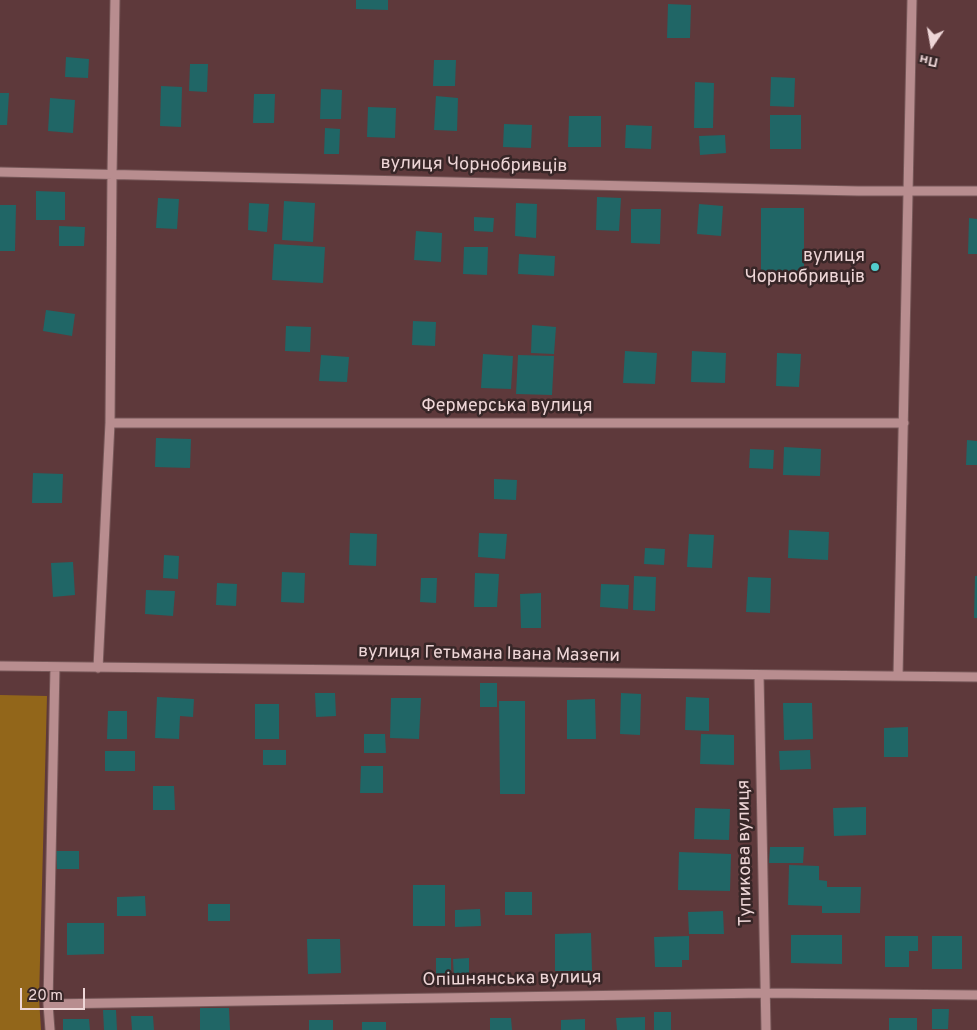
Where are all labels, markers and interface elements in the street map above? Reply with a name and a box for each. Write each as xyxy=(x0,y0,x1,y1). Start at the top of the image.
north arrow xyxy=(907,20,957,70)
text: Пн xyxy=(918,50,940,70)
street label: вулиця Чорнобривців xyxy=(380,154,568,178)
place label: вулиця Чорнобривців xyxy=(744,246,865,288)
marker: вулиця Чорнобривців xyxy=(869,261,881,273)
street label: Фермерська вулиця xyxy=(421,396,593,418)
street label: вулиця Гетьмана Івана Мазепи xyxy=(358,642,620,668)
street label: Тупикова вулиця xyxy=(734,779,758,927)
street label: Опішнянська вулиця xyxy=(422,968,602,992)
scale bar xyxy=(22,978,88,1010)
text: 20 m xyxy=(28,987,63,1006)

